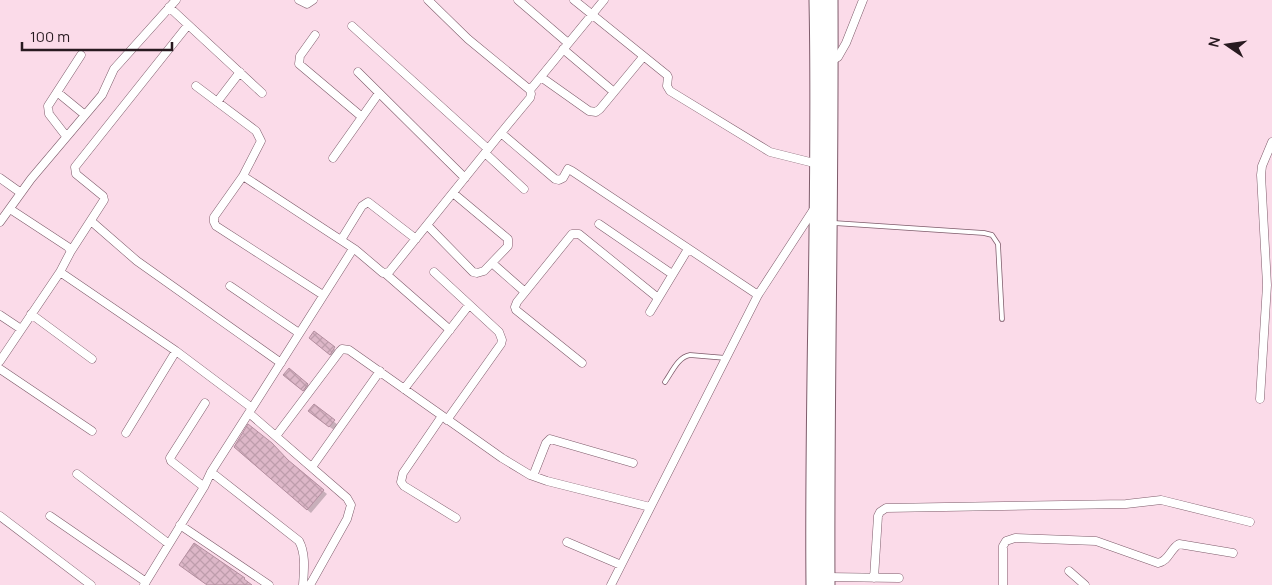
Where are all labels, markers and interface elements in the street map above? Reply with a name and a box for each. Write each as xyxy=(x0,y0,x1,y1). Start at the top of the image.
scale bar xyxy=(22,20,172,52)
north arrow xyxy=(1202,20,1252,70)
text: 100 m xyxy=(30,26,70,47)
text: N xyxy=(1203,35,1224,49)

